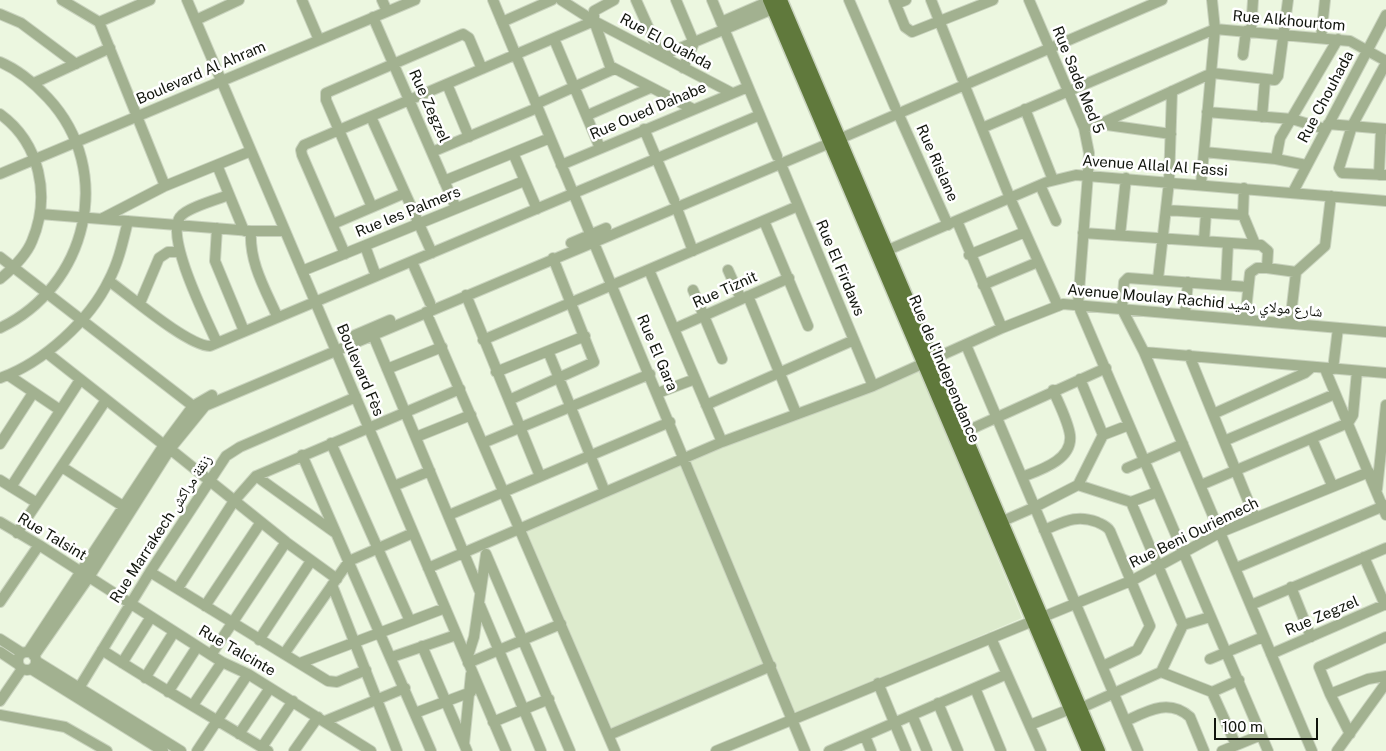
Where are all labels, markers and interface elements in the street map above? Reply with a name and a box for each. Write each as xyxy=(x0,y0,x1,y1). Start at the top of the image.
street label: Rue Alkhourtom xyxy=(1232,7,1346,35)
street label: Rue El Ouahda xyxy=(617,10,715,74)
street label: Rue Sade Med 5 xyxy=(1048,24,1108,136)
street label: Boulevard Al Ahram xyxy=(134,38,268,108)
street label: Rue Chouhada xyxy=(1294,48,1358,146)
street label: Rue Zegzel xyxy=(405,67,453,145)
street label: Rue Oued Dahabe xyxy=(587,78,709,144)
street label: Rue Rislane xyxy=(912,122,962,204)
street label: Avenue Allal Al Fassi xyxy=(1082,152,1228,180)
street label: Rue les Palmers xyxy=(353,183,463,241)
street label: Rue El Firdaws xyxy=(812,217,868,319)
street label: Rue Tiznit xyxy=(690,268,760,312)
street label: Avenue Moulay Rachid شارع مولاي رشيد xyxy=(1067,281,1323,321)
street label: Rue de l'Independance xyxy=(905,293,983,445)
street label: Rue El Gara xyxy=(633,312,681,394)
street label: Boulevard Fès xyxy=(332,321,388,419)
street label: Rue Marrakech زنقة مراكش xyxy=(106,451,216,607)
street label: Rue Beni Ouriemech xyxy=(1126,494,1262,572)
street label: Rue Talsint xyxy=(14,509,90,565)
street label: Rue Zegzel xyxy=(1282,592,1362,640)
street label: Rue Talcinte xyxy=(195,622,279,680)
scale bar xyxy=(1216,708,1320,740)
text: 100 m xyxy=(1222,718,1263,735)

